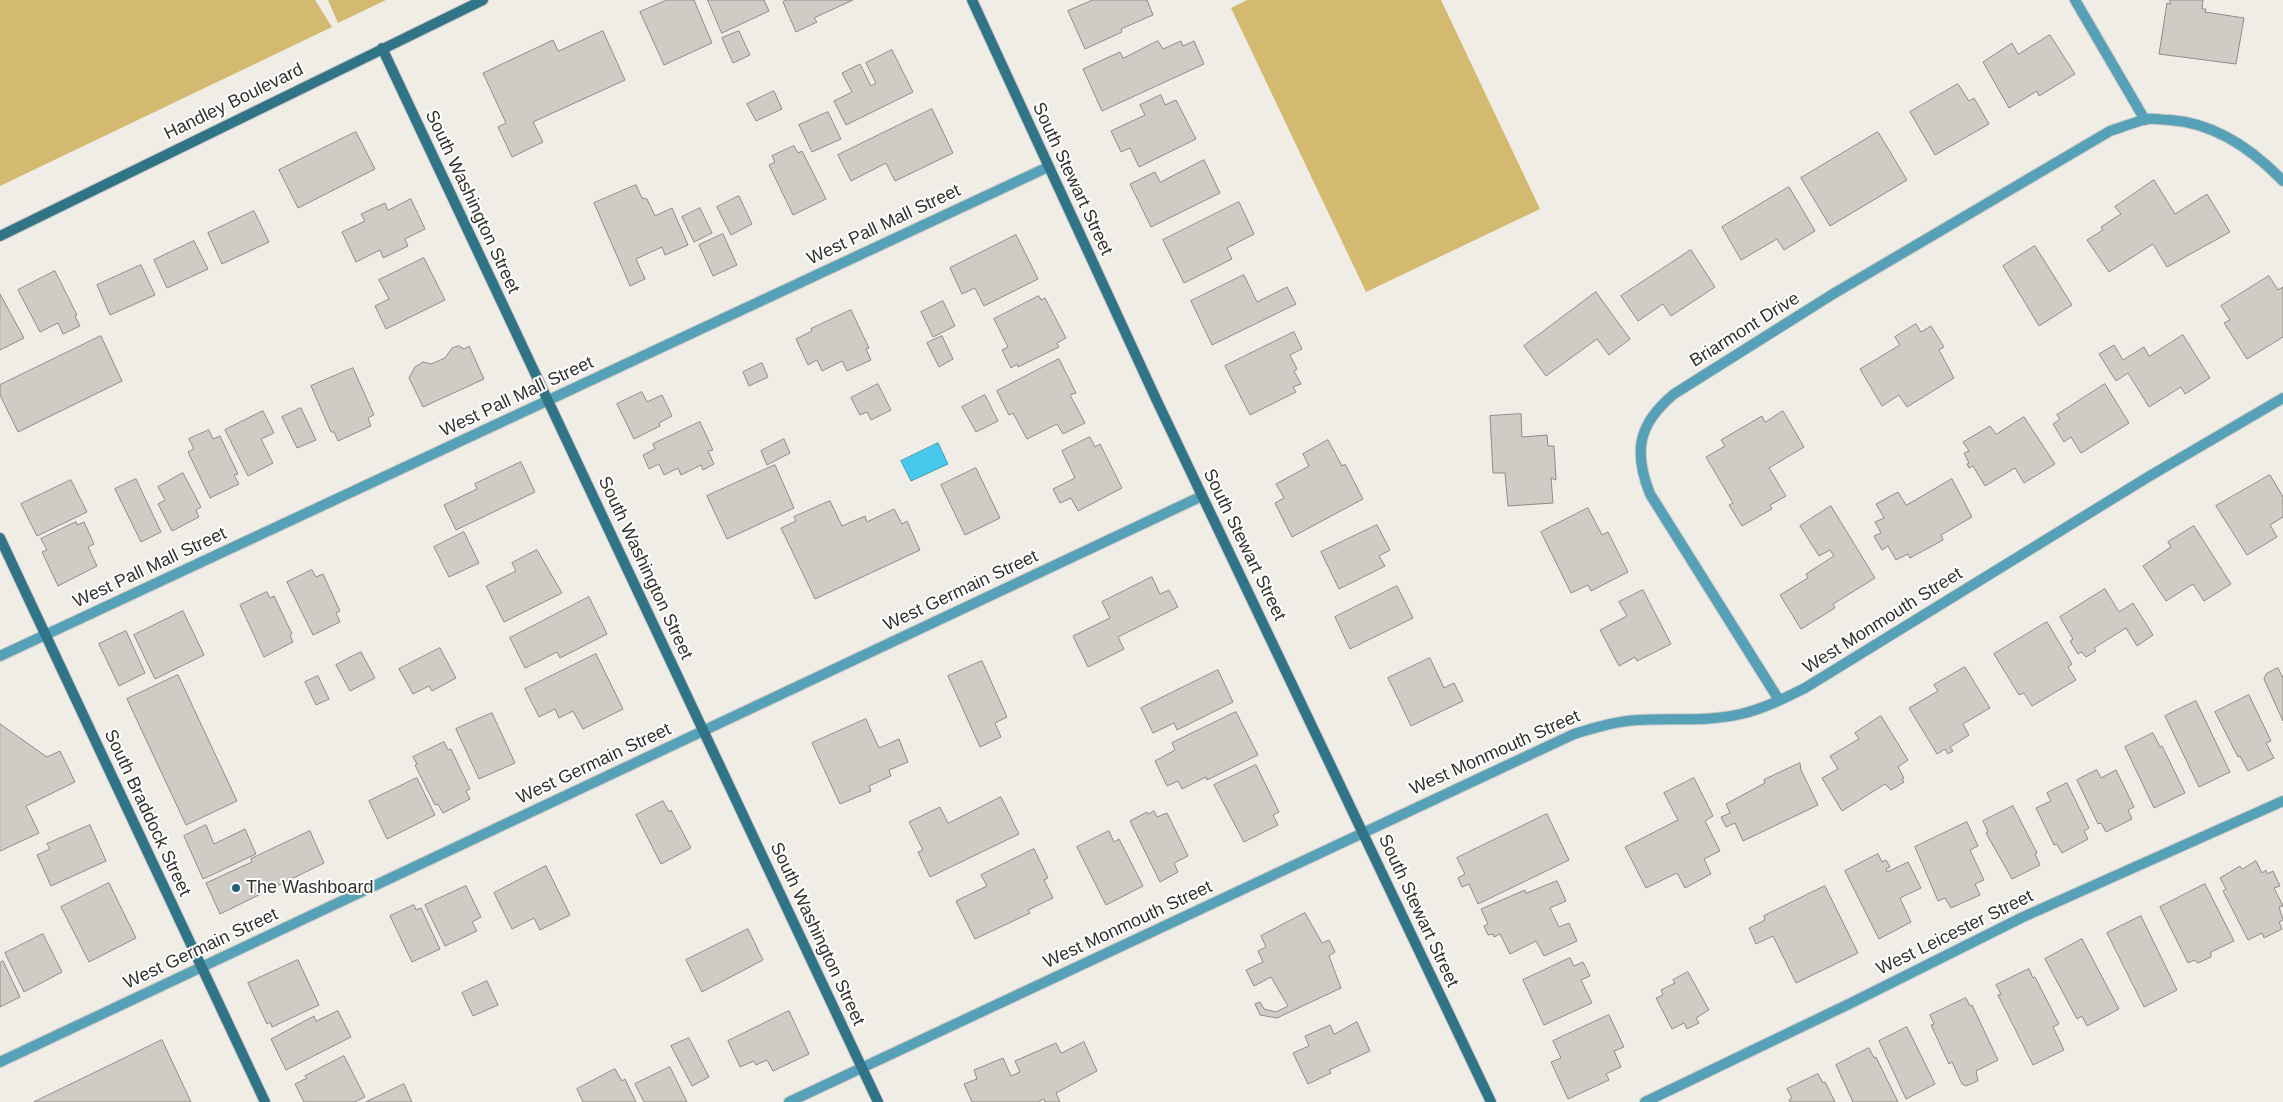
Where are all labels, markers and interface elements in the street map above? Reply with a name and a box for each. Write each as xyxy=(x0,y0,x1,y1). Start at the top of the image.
street label: Handley Boulevard xyxy=(161,59,307,145)
street label: South Stewart Street xyxy=(1027,99,1117,259)
street label: South Washington Street xyxy=(420,107,524,297)
street label: West Pall Mall Street xyxy=(804,180,964,270)
street label: Briarmont Drive xyxy=(1686,288,1804,372)
street label: West Pall Mall Street xyxy=(437,352,597,442)
street label: South Stewart Street xyxy=(1198,466,1290,624)
street label: South Washington Street xyxy=(593,473,697,663)
street label: West Pall Mall Street xyxy=(70,523,230,613)
street label: West Germain Street xyxy=(880,546,1042,636)
street label: West Monmouth Street xyxy=(1799,563,1967,679)
street label: West Monmouth Street xyxy=(1407,706,1583,800)
street label: West Germain Street xyxy=(513,719,675,809)
street label: South Braddock Street xyxy=(99,726,195,900)
street label: South Stewart Street xyxy=(1373,831,1463,991)
street label: South Washington Street xyxy=(765,839,869,1029)
street label: West Monmouth Street xyxy=(1040,876,1216,974)
place label: The Washboard xyxy=(246,877,373,899)
marker: The Washboard xyxy=(230,882,242,894)
street label: West Leicester Street xyxy=(1873,886,2037,980)
street label: West Germain Street xyxy=(120,904,282,994)

